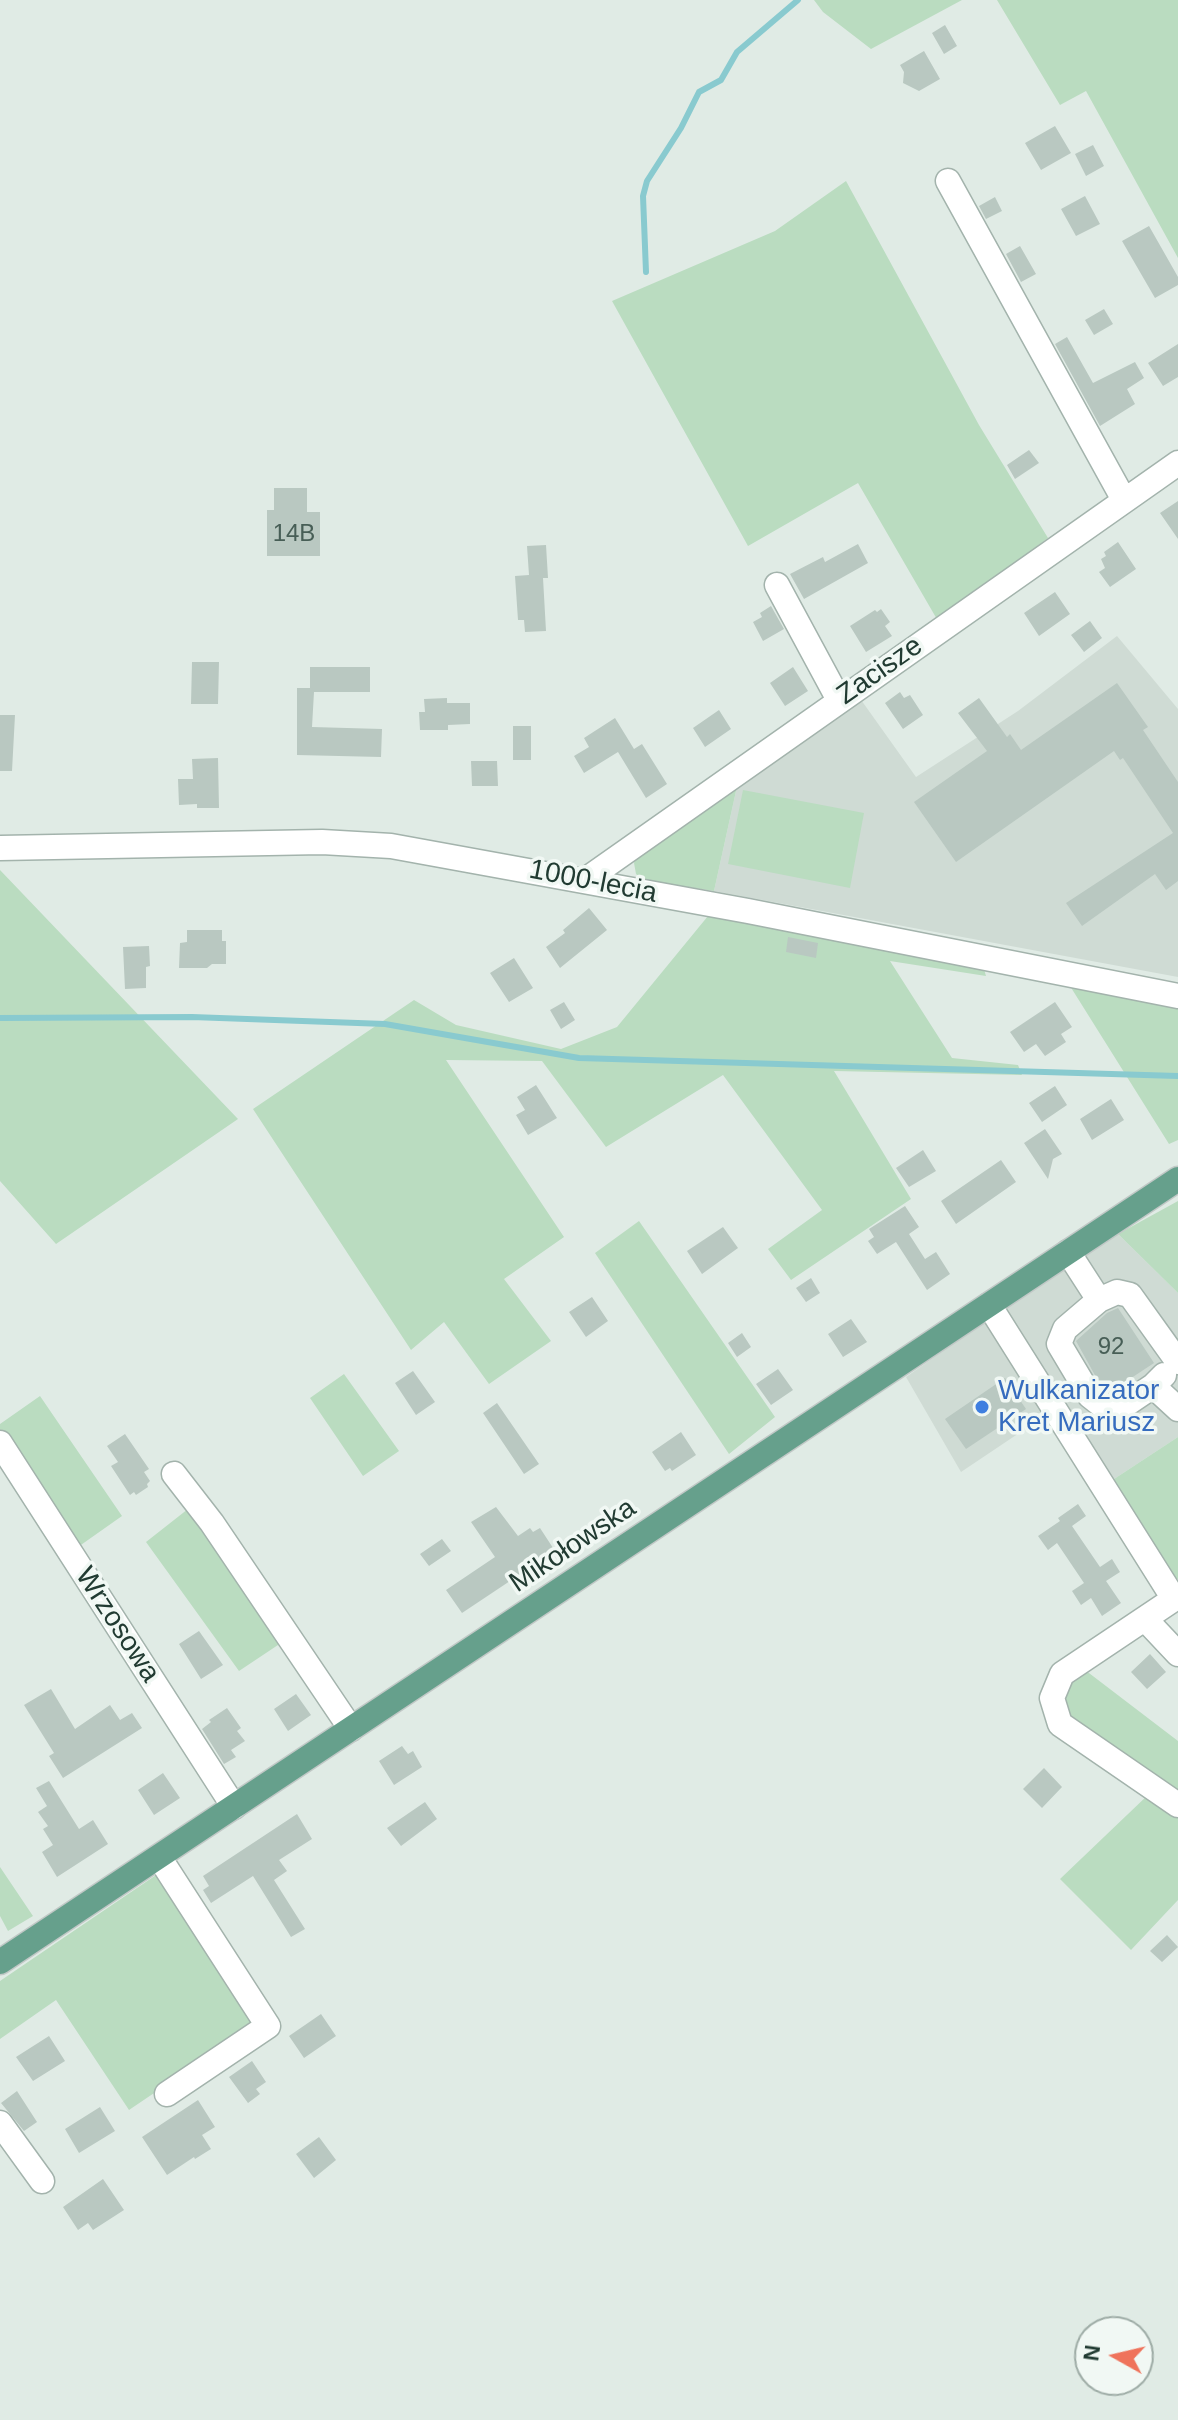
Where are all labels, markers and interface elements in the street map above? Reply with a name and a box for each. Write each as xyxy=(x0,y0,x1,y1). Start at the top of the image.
house number: 14B xyxy=(273,520,315,548)
street label: Zacisze xyxy=(831,630,929,712)
street label: 1000-lecia xyxy=(526,853,660,911)
house number: 92 xyxy=(1098,1333,1124,1361)
place label: Wulkanizator Kret Mariusz xyxy=(998,1374,1159,1440)
marker: Wulkanizator Kret Mariusz xyxy=(973,1398,991,1416)
street label: Mikołowska xyxy=(504,1492,642,1600)
street label: Wrzosowa xyxy=(67,1561,167,1689)
north arrow xyxy=(1074,2316,1154,2396)
text: N xyxy=(1078,2343,1105,2362)

